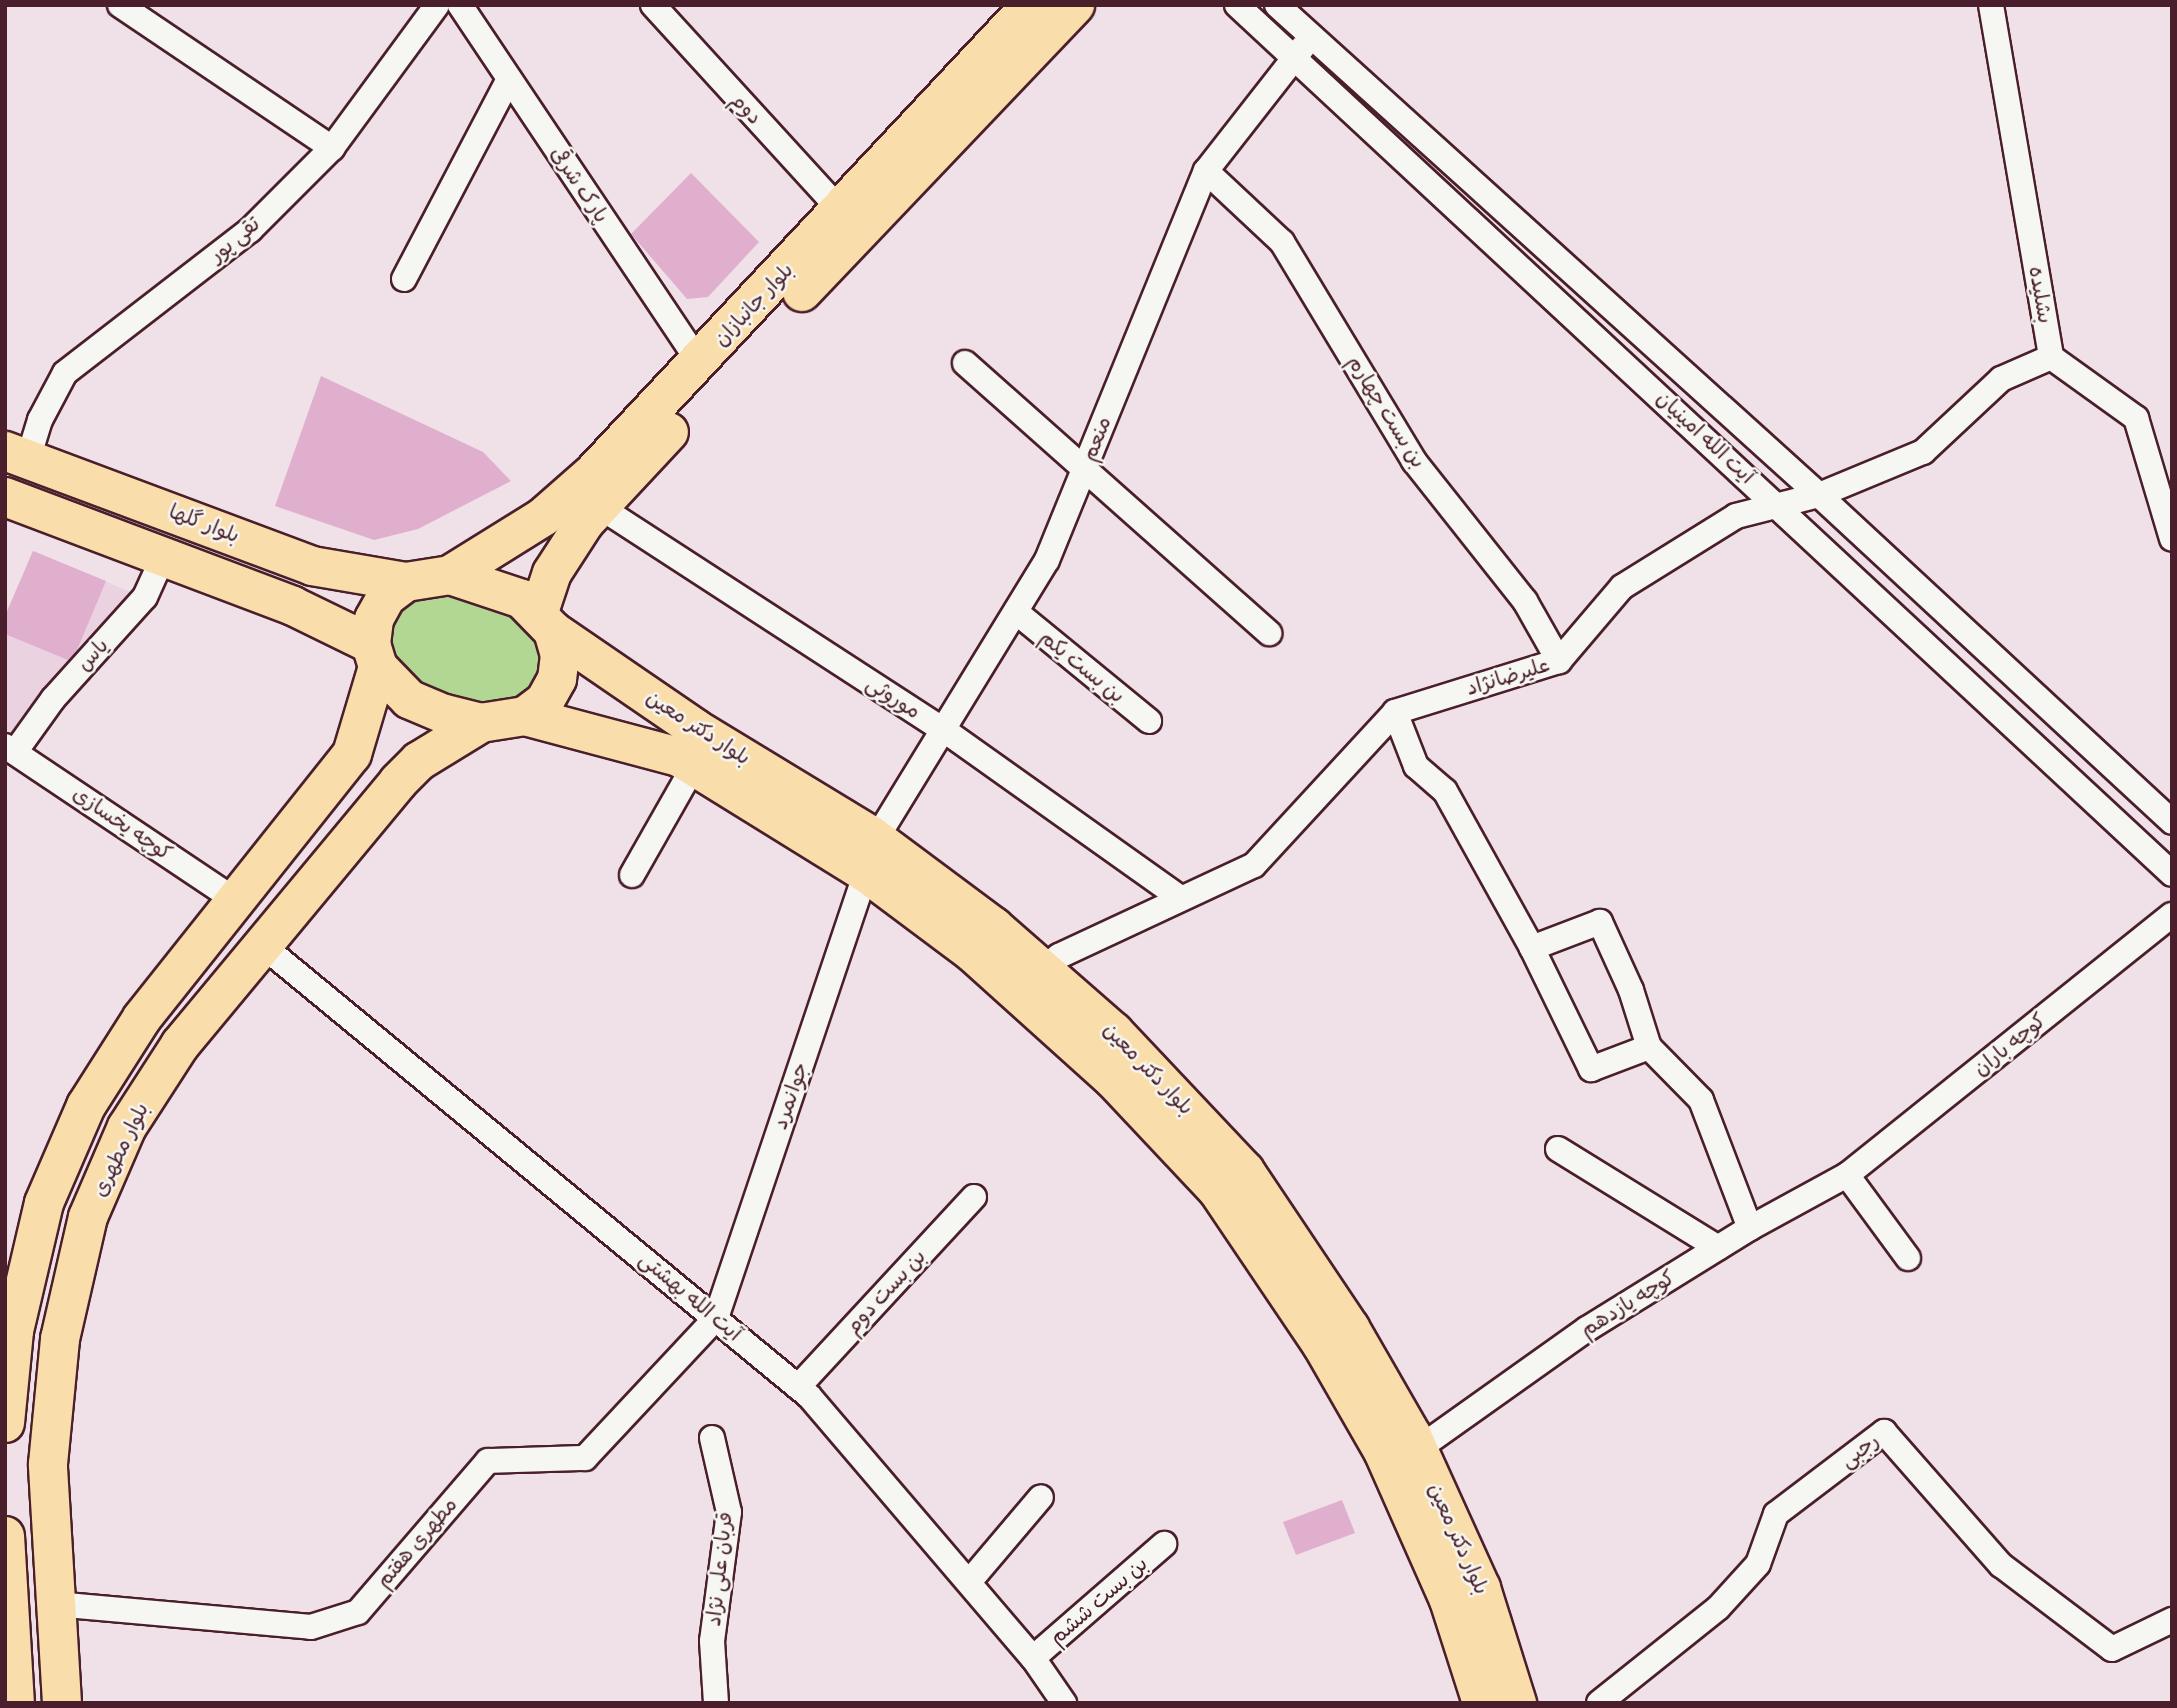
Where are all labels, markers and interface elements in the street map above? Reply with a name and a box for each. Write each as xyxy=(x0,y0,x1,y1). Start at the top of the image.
street label: دوم xyxy=(725,88,767,130)
street label: پارک شرقی xyxy=(544,142,614,228)
street label: تقی پور xyxy=(205,212,265,268)
street label: بلوار جانبازان xyxy=(709,258,799,352)
street label: بشلیده xyxy=(2023,264,2057,326)
street label: بن بست چهارم xyxy=(1341,351,1431,473)
street label: آیت الله امینیان xyxy=(1651,386,1759,490)
street label: منعم xyxy=(1077,413,1117,465)
street label: بلوار گلها xyxy=(165,499,243,549)
street label: بن بست یکم xyxy=(1034,625,1130,709)
street label: یاس xyxy=(72,633,114,677)
street label: علیرضانژاد xyxy=(1463,652,1553,702)
street label: موروثی xyxy=(861,671,925,725)
street label: بلوار دکتر معین xyxy=(641,685,755,771)
street label: کوچه یخسازی xyxy=(68,782,176,866)
street label: کوچه باران xyxy=(1969,1008,2051,1082)
street label: بلوار دکتر معین xyxy=(1098,1017,1198,1121)
street label: جوانمرد xyxy=(768,1059,814,1133)
street label: بلوار مطهری xyxy=(87,1099,155,1201)
street label: بن بست دوم xyxy=(840,1244,932,1340)
street label: آیت الله بهشتی xyxy=(634,1247,746,1347)
street label: کوچه یازدهم xyxy=(1576,1265,1680,1343)
street label: رجبی xyxy=(1836,1428,1884,1474)
street label: بلوار دکتر معین xyxy=(1422,1479,1494,1599)
street label: مطهری هفتم xyxy=(371,1493,463,1593)
street label: قربان علی نژاد xyxy=(701,1510,739,1628)
street label: بن بست ششم xyxy=(1045,1551,1153,1651)

